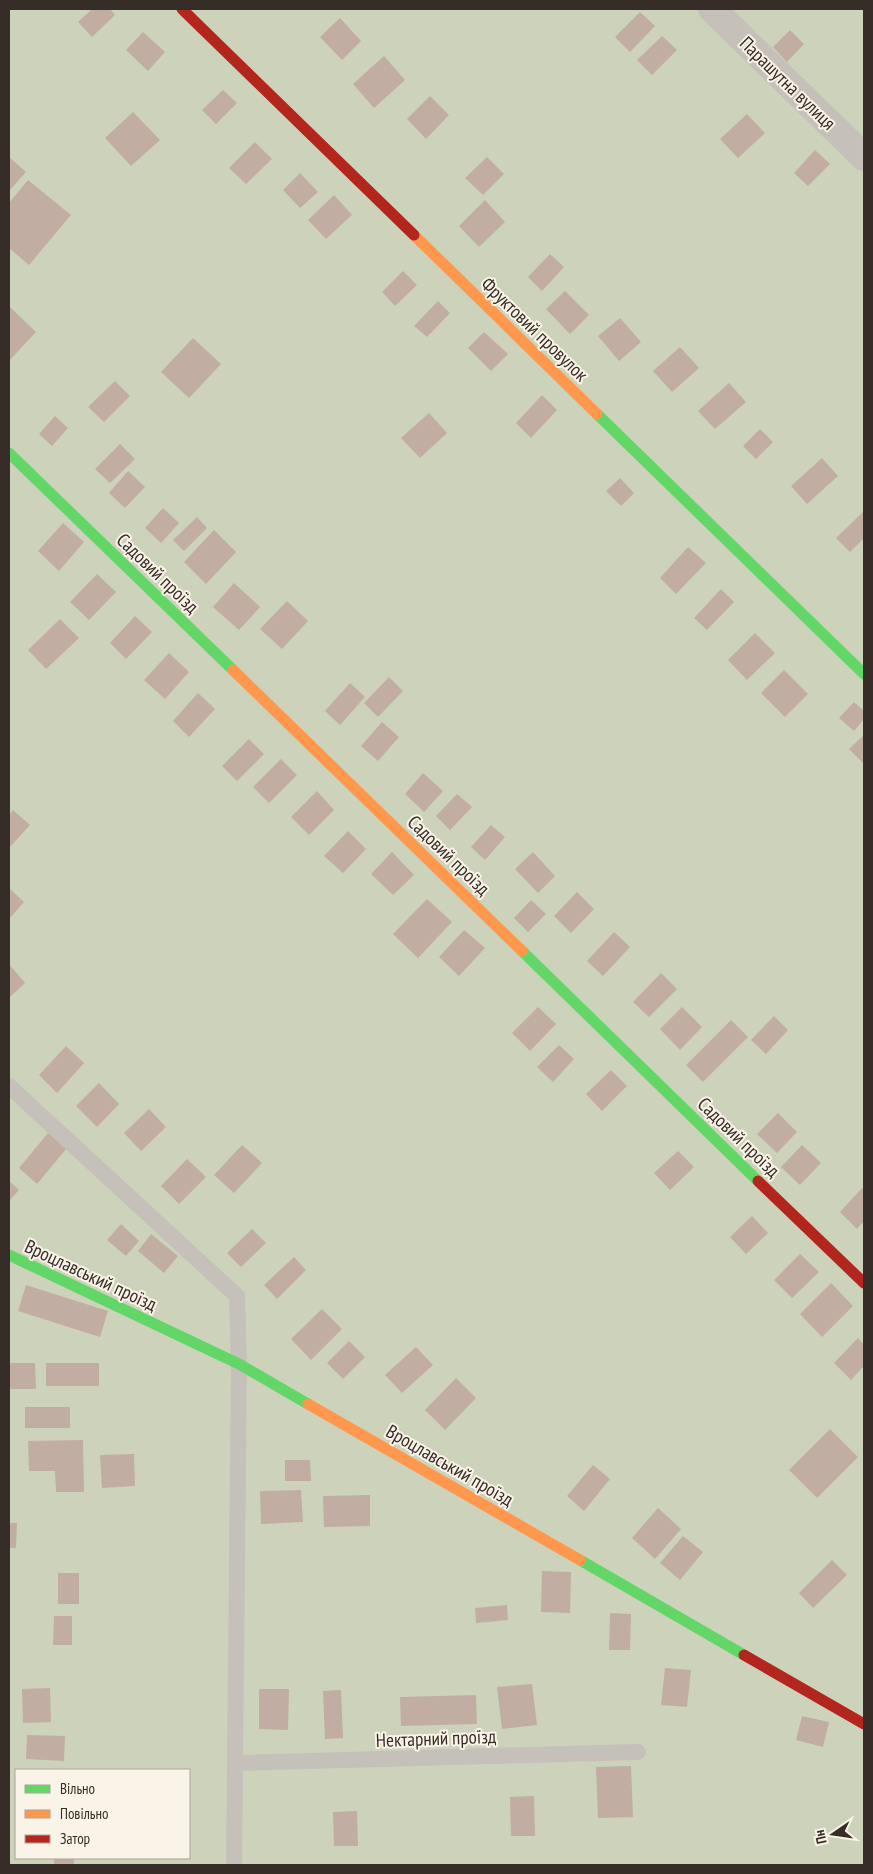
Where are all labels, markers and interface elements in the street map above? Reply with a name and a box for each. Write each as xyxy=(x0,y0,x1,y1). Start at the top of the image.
street label: Парашутна вулиця xyxy=(735,31,841,135)
street label: Фруктовий провулок xyxy=(476,272,594,387)
street label: Садовий проїзд xyxy=(112,528,205,619)
street label: Садовий проїзд xyxy=(403,810,496,901)
street label: Садовий проїзд xyxy=(693,1092,786,1183)
street label: Вроцлавський проїзд xyxy=(21,1234,162,1316)
street label: Вроцлавський проїзд xyxy=(382,1419,519,1512)
street label: Нектарний проїзд xyxy=(375,1724,497,1752)
legend xyxy=(15,1769,190,1859)
text: Вільно xyxy=(60,1779,95,1798)
text: Повільно xyxy=(60,1804,108,1823)
north arrow xyxy=(808,1809,858,1859)
text: Пн xyxy=(810,1828,831,1846)
text: Затор xyxy=(60,1829,90,1848)

